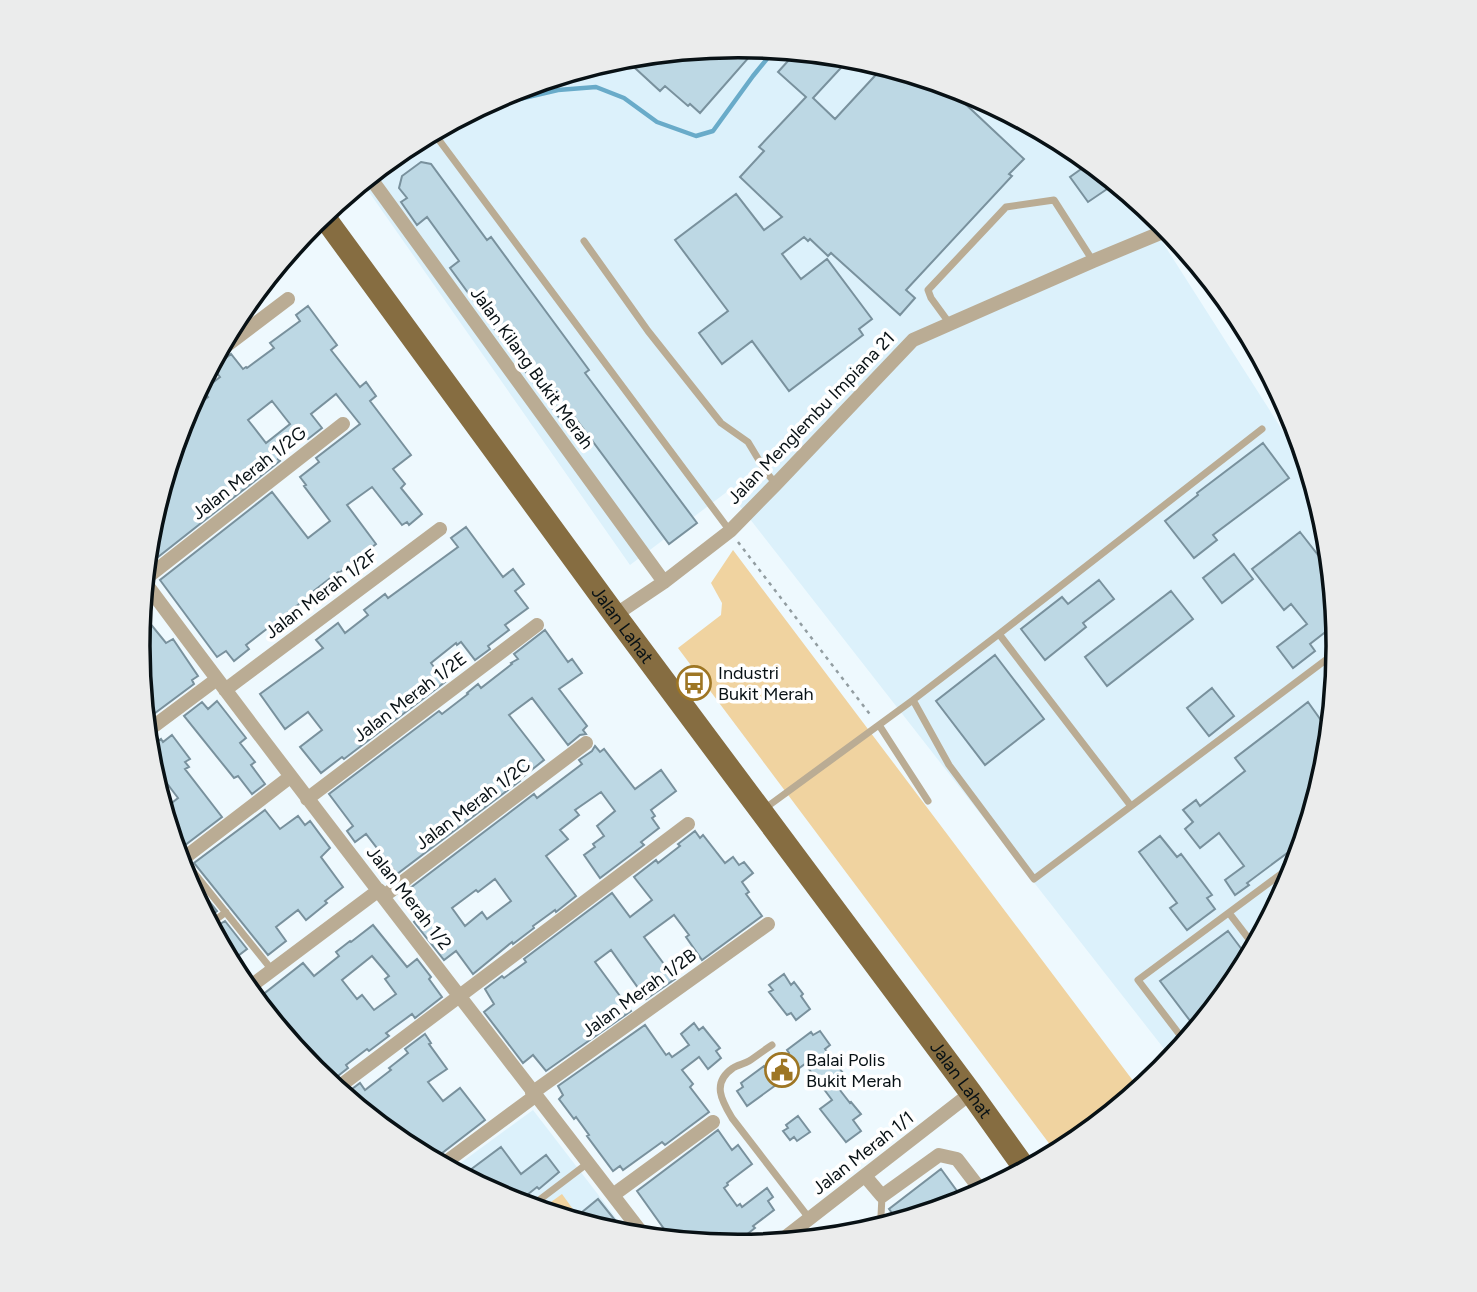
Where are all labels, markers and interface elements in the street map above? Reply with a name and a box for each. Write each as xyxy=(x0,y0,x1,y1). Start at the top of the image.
street label: Jalan Kilang Bukit Merah xyxy=(466,283,598,453)
street label: Jalan Menglembu Impiana 21 xyxy=(723,327,899,509)
street label: Jalan Merah 1/2G xyxy=(187,421,311,524)
street label: Jalan Merah 1/2F xyxy=(260,544,382,643)
street label: Jalan Lahat xyxy=(587,582,658,668)
street label: Jalan Merah 1/2E xyxy=(349,647,471,747)
place label: Industri Bukit Merah xyxy=(718,662,814,705)
bus stop icon: Industri Bukit Merah xyxy=(675,664,713,702)
street label: Jalan Merah 1/2C xyxy=(411,754,535,854)
street label: Jalan Merah 1/2 xyxy=(362,842,456,954)
street label: Jalan Merah 1/2B xyxy=(577,944,701,1042)
street label: Jalan Lahat xyxy=(925,1037,997,1123)
place label: Balai Polis Bukit Merah xyxy=(806,1049,902,1092)
public building icon: Balai Polis Bukit Merah xyxy=(763,1051,801,1089)
street label: Jalan Merah 1/1 xyxy=(808,1107,918,1199)

